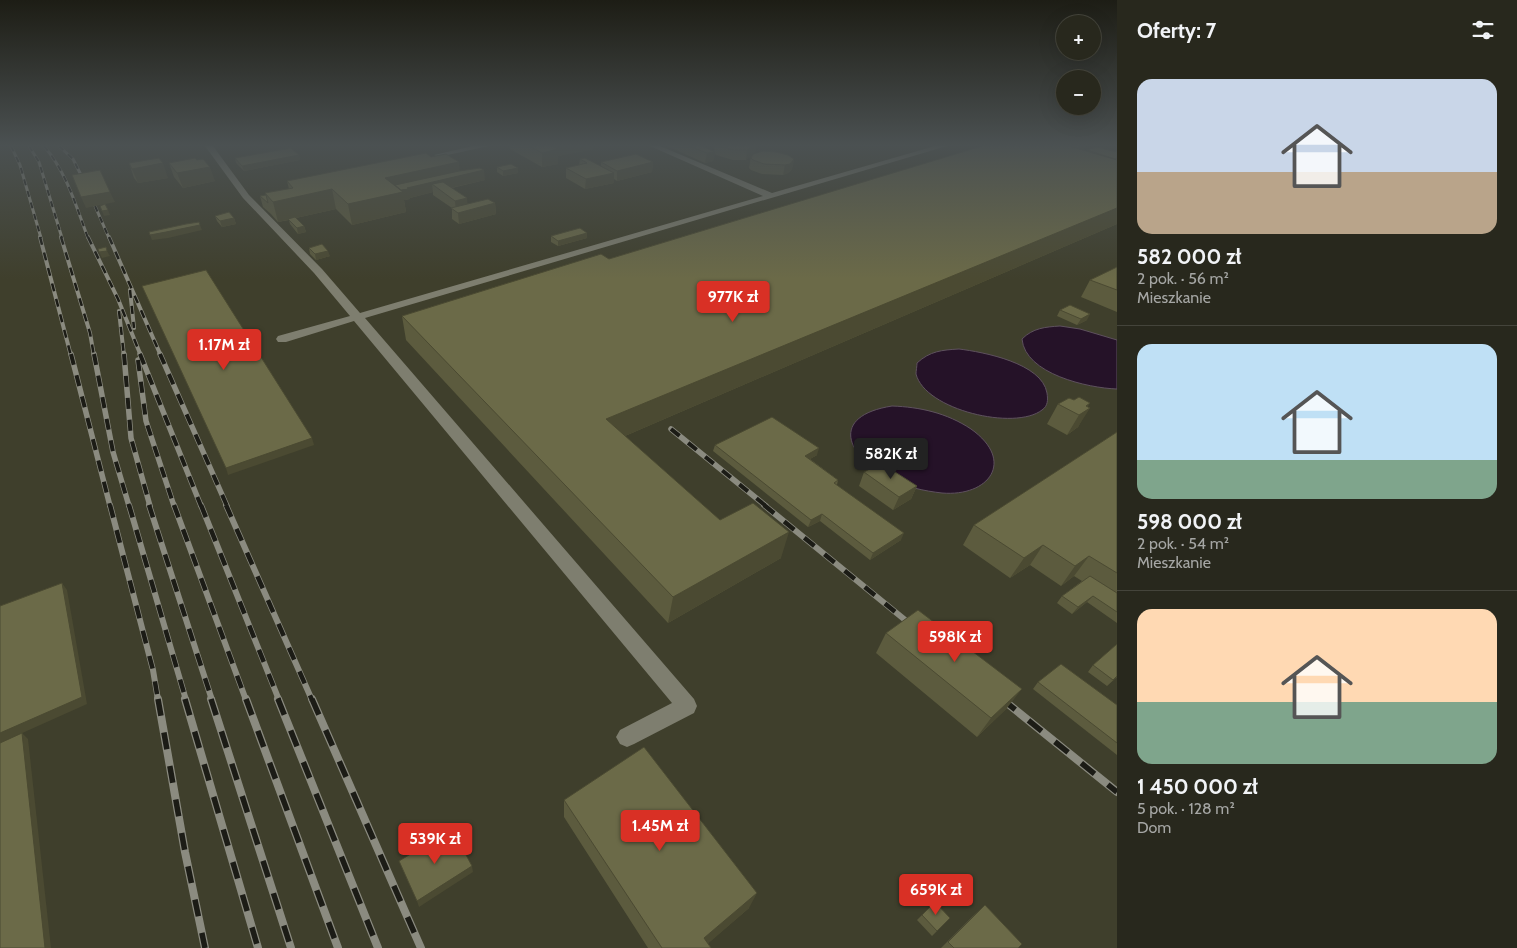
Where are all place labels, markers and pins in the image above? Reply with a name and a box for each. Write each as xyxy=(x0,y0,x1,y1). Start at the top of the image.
pin: 977K zł xyxy=(687,280,779,323)
pin: 1.17M zł xyxy=(172,328,276,371)
pin: 582K zł xyxy=(845,438,937,480)
pin: 598K zł xyxy=(909,620,1001,663)
pin: 1.45M zł xyxy=(608,810,712,852)
pin: 539K zł xyxy=(389,822,481,865)
pin: 659K zł xyxy=(890,874,982,916)

